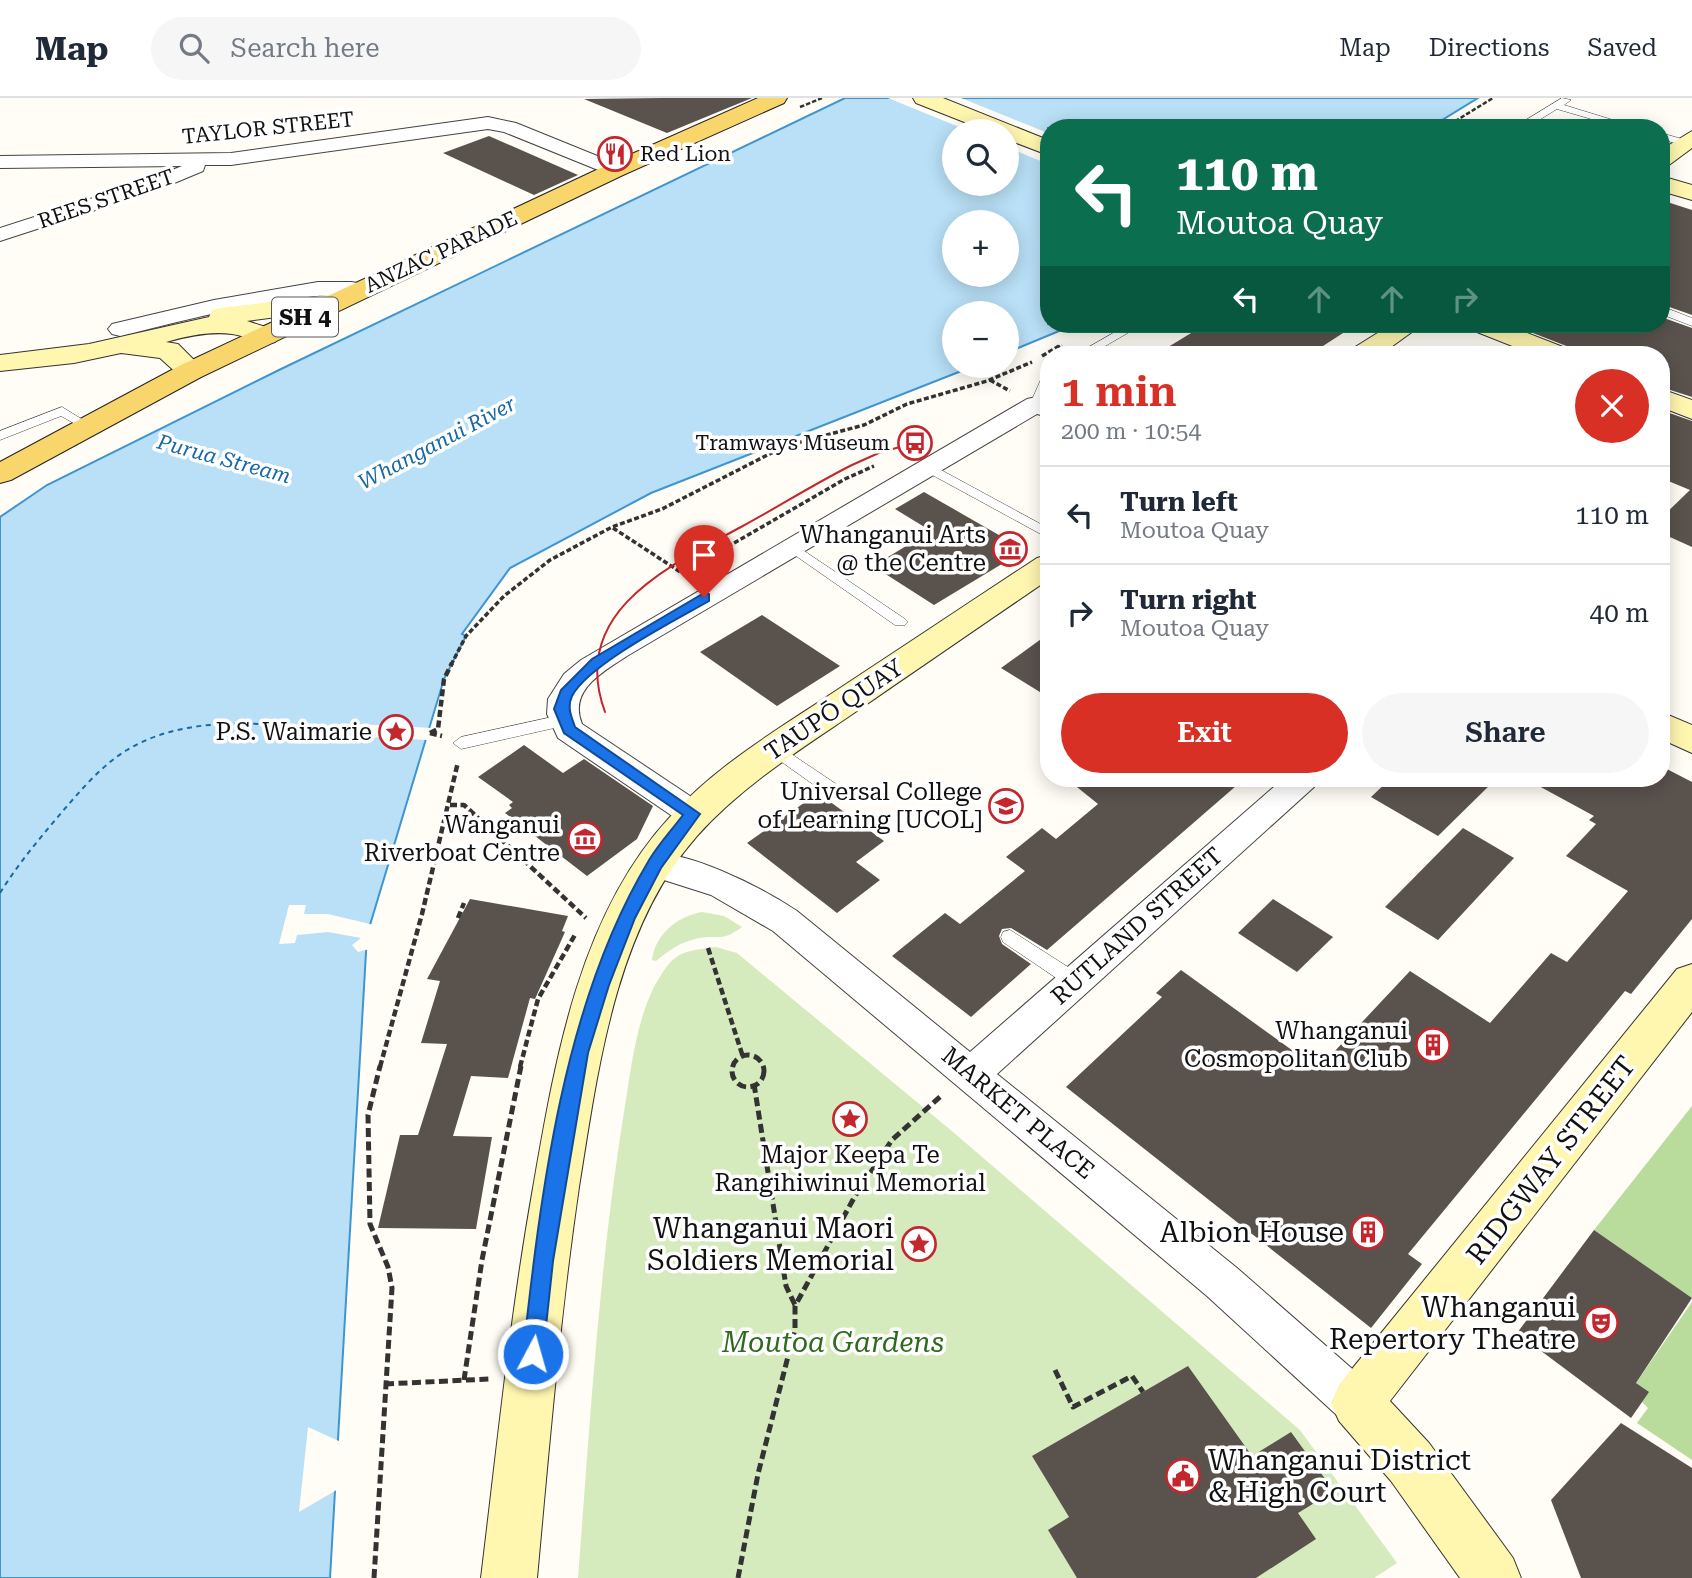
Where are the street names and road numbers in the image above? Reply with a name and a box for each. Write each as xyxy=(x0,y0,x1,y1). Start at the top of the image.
street label: TAYLOR STREET xyxy=(181,107,355,149)
street label: REES STREET xyxy=(35,165,177,233)
street label: ANZAC PARADE xyxy=(361,206,521,298)
road number: SH 4 xyxy=(272,298,338,336)
street label: TAUPŌ QUAY xyxy=(760,653,909,767)
street label: RUTLAND STREET xyxy=(1045,842,1229,1010)
street label: MARKET PLACE xyxy=(936,1041,1100,1185)
street label: RIDGWAY STREET xyxy=(1460,1050,1642,1270)

